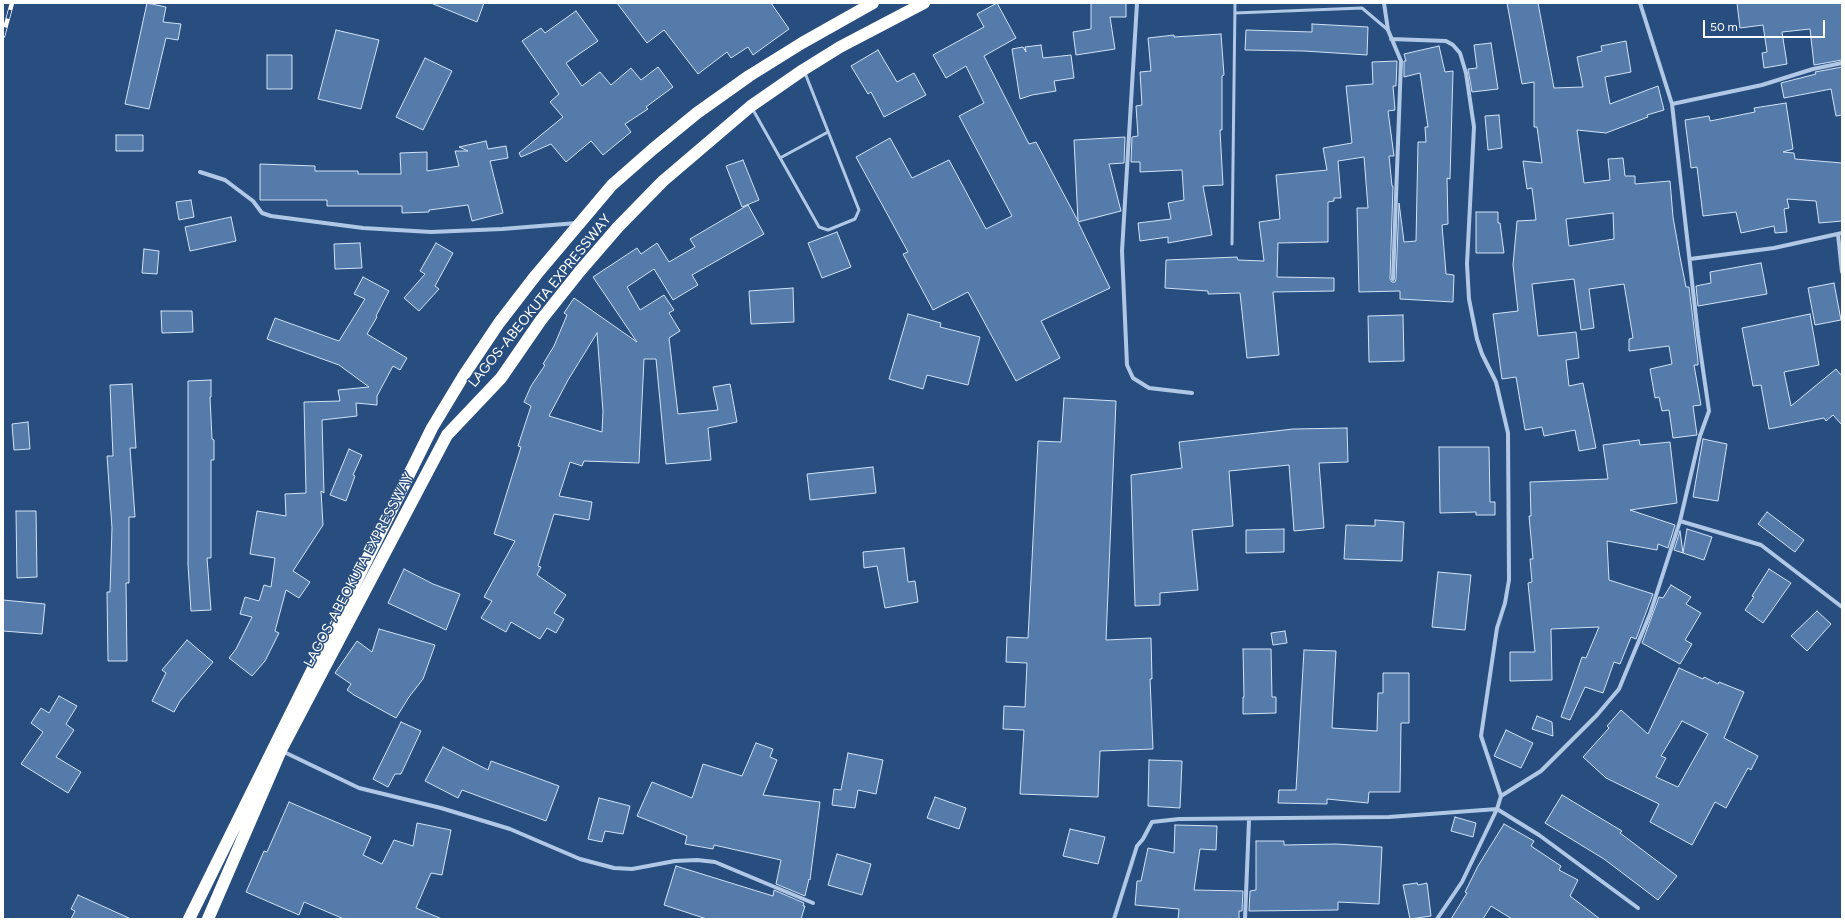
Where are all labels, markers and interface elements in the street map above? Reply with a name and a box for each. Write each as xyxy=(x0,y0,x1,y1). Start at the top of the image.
scale bar xyxy=(1705,12,1827,38)
text: 50 m xyxy=(1710,20,1738,34)
street label: LAGOS-ABEOKUTA EXPRESSWAY xyxy=(465,211,615,391)
street label: LAGOS-ABEOKUTA EXPRESSWAY xyxy=(301,470,417,670)

